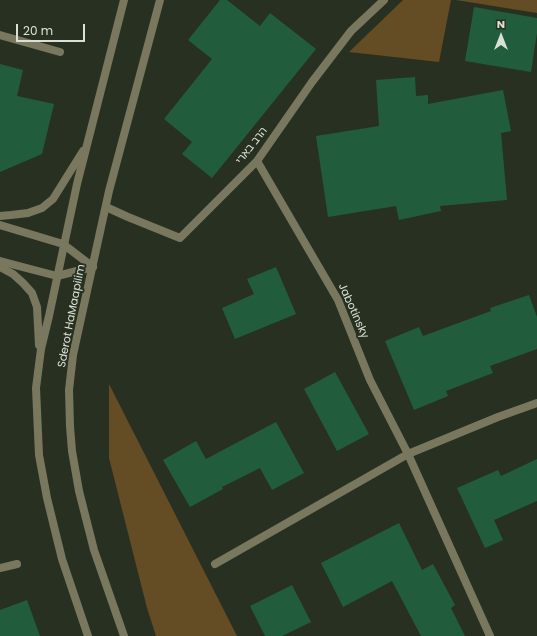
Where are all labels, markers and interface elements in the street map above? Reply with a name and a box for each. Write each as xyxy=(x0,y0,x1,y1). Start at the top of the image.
scale bar xyxy=(18,16,87,42)
north arrow xyxy=(481,16,521,56)
text: N xyxy=(497,16,505,32)
text: 20 m xyxy=(23,22,53,39)
street label: הרב בארי xyxy=(233,125,271,167)
street label: Sderot HaMaapilim xyxy=(55,263,89,369)
street label: Jabotinsky xyxy=(335,281,371,341)

